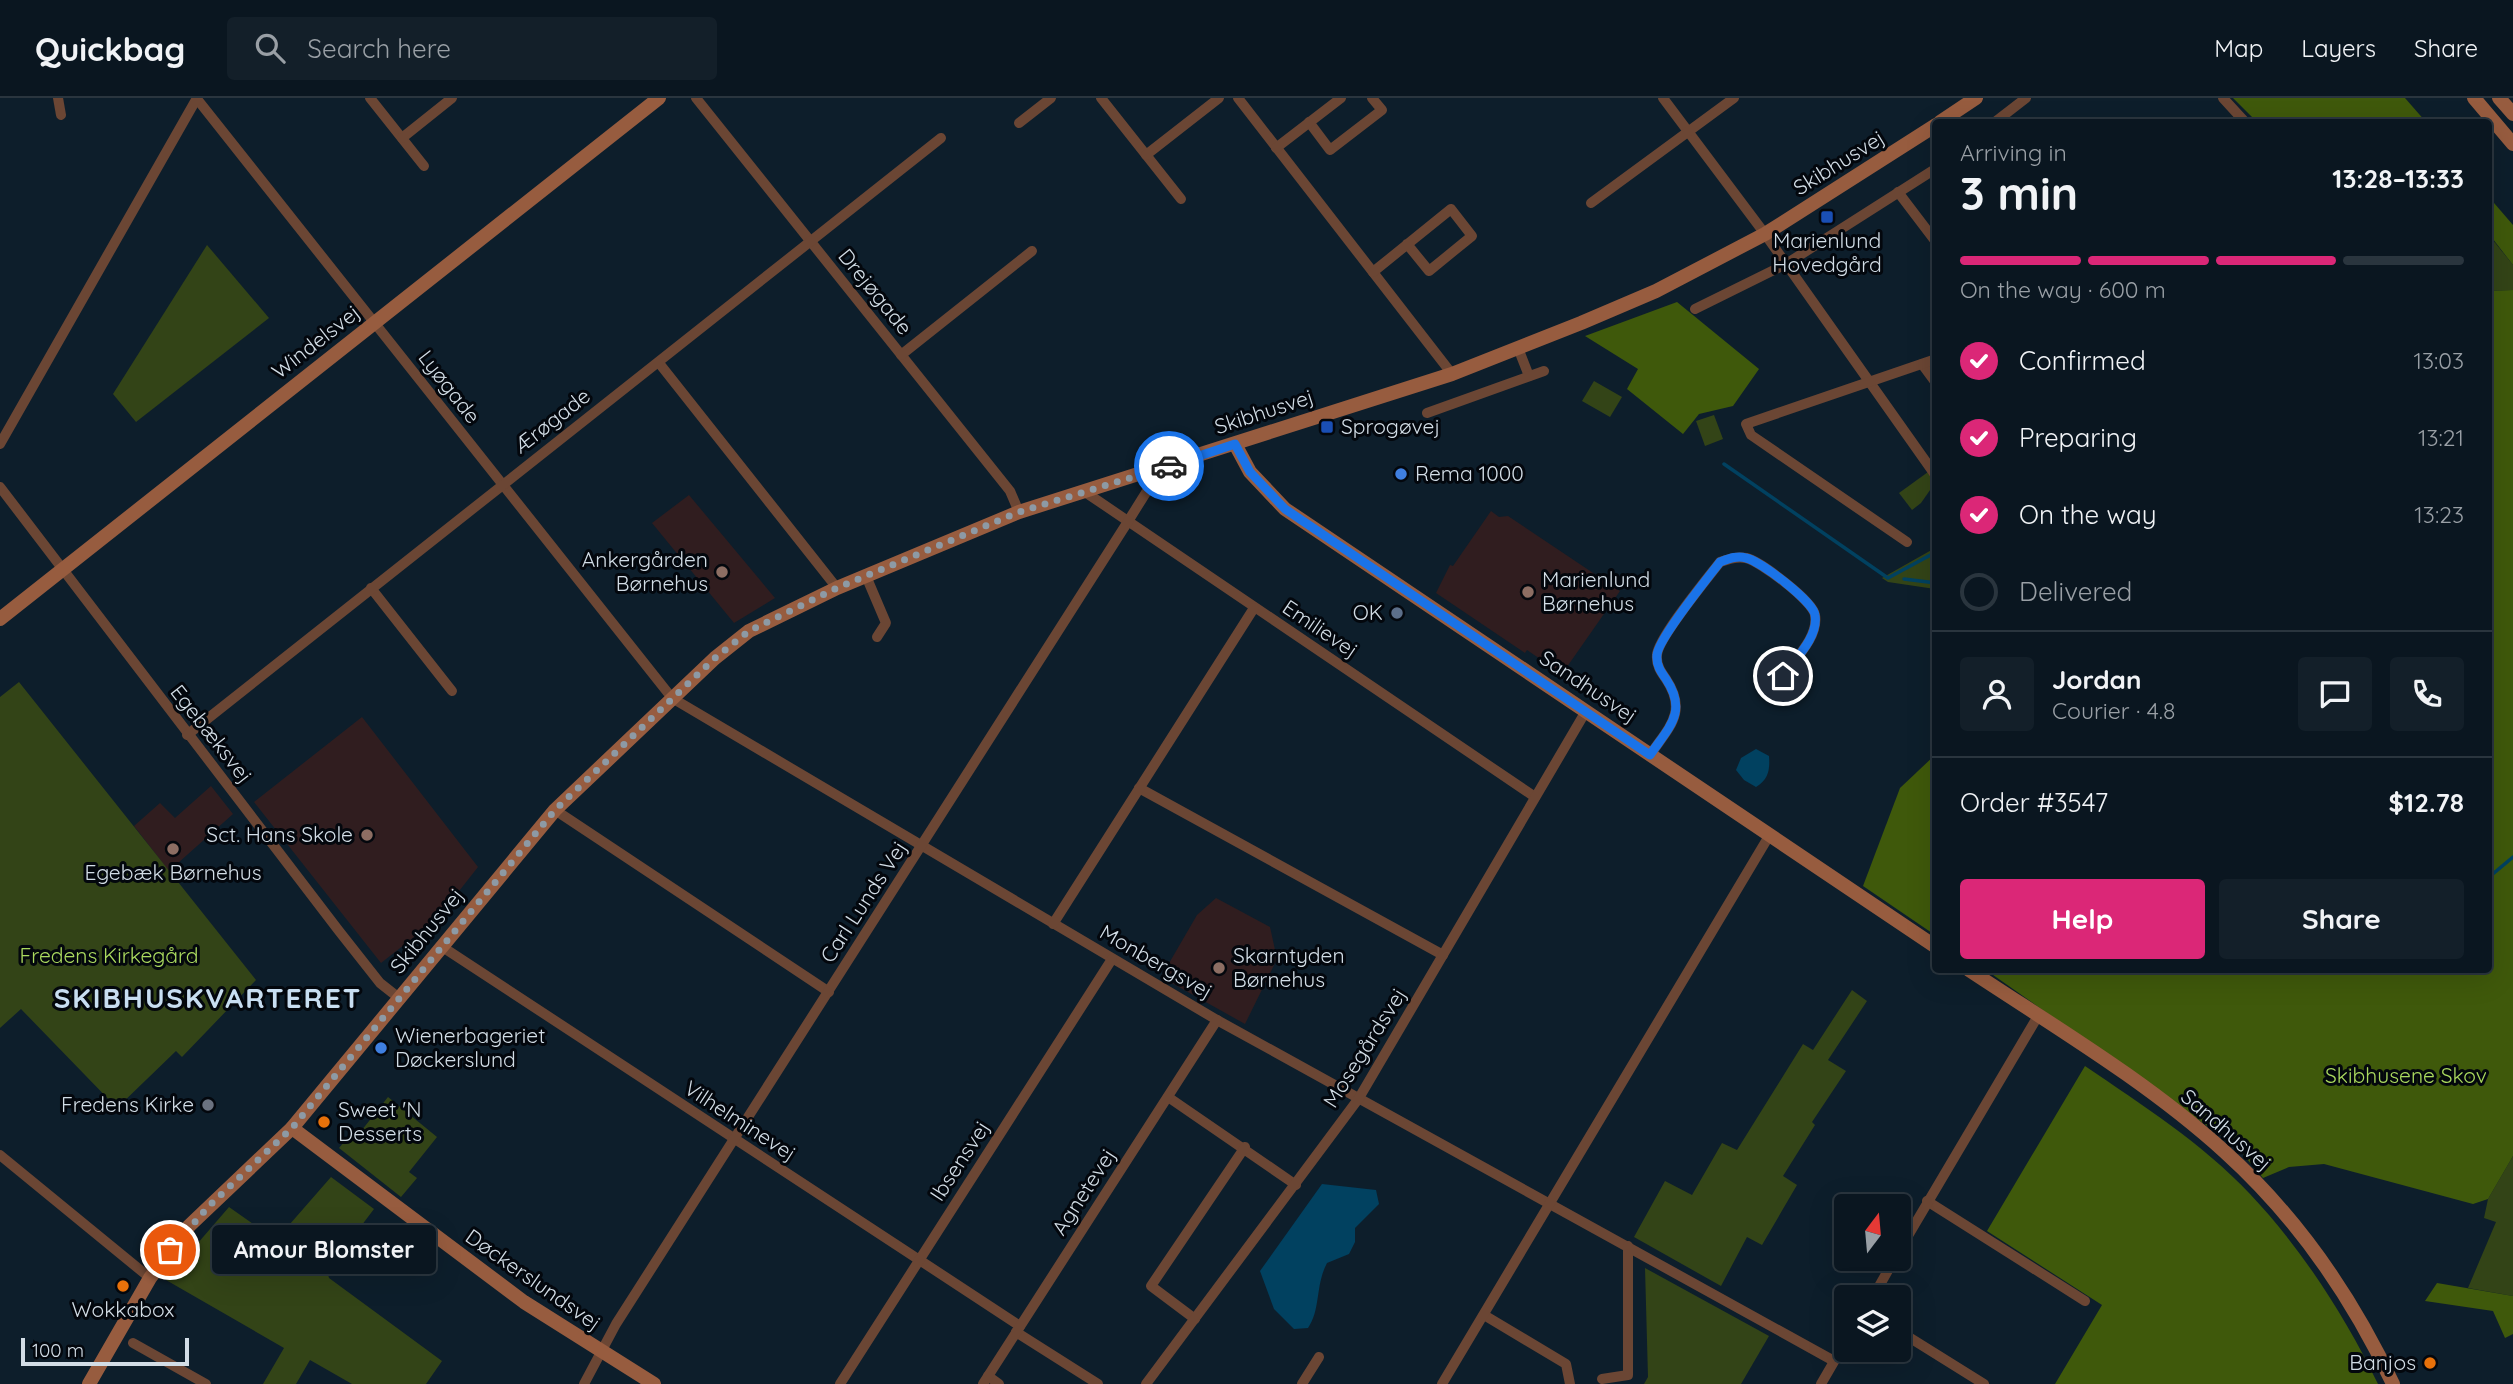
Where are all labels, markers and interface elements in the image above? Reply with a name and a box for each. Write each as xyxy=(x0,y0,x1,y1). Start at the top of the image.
search box xyxy=(227,17,717,80)
text: Quickbag xyxy=(35,28,185,69)
icon: search xyxy=(251,29,289,67)
text: Search here xyxy=(307,32,451,65)
text: Map xyxy=(2214,33,2263,63)
text: Layers xyxy=(2301,33,2376,63)
text: Share xyxy=(2414,33,2478,63)
street label: Skibhusvej xyxy=(1788,124,1889,200)
text: Arriving in xyxy=(1960,138,2067,167)
text: 13:28–13:33 xyxy=(2332,162,2464,195)
text: 3 min xyxy=(1960,164,2078,222)
marker: Marienlund Hovedgård xyxy=(1819,209,1835,225)
place label: Marienlund Hovedgård xyxy=(1772,227,1882,277)
street label: Drejøgade xyxy=(833,243,918,340)
text: On the way · 600 m xyxy=(1960,275,2166,304)
street label: Windelsvej xyxy=(266,299,365,384)
icon: check xyxy=(1960,342,1998,380)
text: Confirmed xyxy=(2019,344,2146,377)
street label: Lyøgade xyxy=(413,345,486,428)
text: 13:03 xyxy=(2413,346,2464,375)
street label: Ærøgade xyxy=(508,382,595,458)
street label: Skibhusvej xyxy=(1211,383,1316,439)
place label: Sprogøvej xyxy=(1341,413,1440,439)
marker: Sprogøvej xyxy=(1319,419,1335,435)
icon: check xyxy=(1960,419,1998,457)
text: Preparing xyxy=(2019,421,2137,454)
text: 13:21 xyxy=(2418,423,2464,452)
courier xyxy=(1134,431,1204,501)
icon: car xyxy=(1150,447,1188,485)
place label: Rema 1000 xyxy=(1415,460,1524,486)
marker: Rema 1000 xyxy=(1393,466,1409,482)
icon: check xyxy=(1960,496,1998,534)
text: On the way xyxy=(2019,498,2157,531)
text: 13:23 xyxy=(2414,500,2464,529)
place label: Ankergården Børnehus xyxy=(582,546,708,596)
marker: Ankergården Børnehus xyxy=(714,564,730,580)
place label: Marienlund Børnehus xyxy=(1542,566,1650,616)
text: Delivered xyxy=(2019,575,2132,608)
marker: Marienlund Børnehus xyxy=(1520,584,1536,600)
street label: Emilievej xyxy=(1278,594,1363,663)
place label: OK xyxy=(1353,599,1383,625)
marker: OK xyxy=(1389,605,1405,621)
street label: Sandhusvej xyxy=(1535,644,1642,728)
pin xyxy=(1753,646,1813,706)
icon: home xyxy=(1764,657,1802,695)
button: person xyxy=(1960,657,2034,731)
button: chat xyxy=(2298,657,2372,731)
button: phone xyxy=(2390,657,2464,731)
text: Jordan xyxy=(2052,663,2141,696)
street label: Egebæksvej xyxy=(165,679,258,788)
text: Courier · 4.8 xyxy=(2052,696,2175,725)
text: Order #3547 xyxy=(1960,786,2108,819)
text: $12.78 xyxy=(2389,786,2464,819)
place label: Sct. Hans Skole xyxy=(206,821,353,847)
marker: Sct. Hans Skole xyxy=(359,827,375,843)
street label: Carl Lunds Vej xyxy=(814,836,912,967)
marker: Egebæk Børnehus xyxy=(165,841,181,857)
place label: Egebæk Børnehus xyxy=(84,859,262,885)
button: Help xyxy=(1960,879,2205,959)
button: Share xyxy=(2219,879,2464,959)
street label: Skibhusvej xyxy=(384,882,469,978)
street label: Monbergsvej xyxy=(1096,918,1217,1004)
park label: Fredens Kirkegård xyxy=(20,942,198,968)
place label: Skarntyden Børnehus xyxy=(1233,942,1345,992)
marker: Skarntyden Børnehus xyxy=(1211,960,1227,976)
district label: SKIBHUSKVARTERET xyxy=(54,980,362,1015)
street label: Mosegårdsvej xyxy=(1317,983,1411,1112)
place label: Wienerbageriet Døckerslund xyxy=(395,1022,545,1072)
marker: Wienerbageriet Døckerslund xyxy=(373,1040,389,1056)
park label: Skibhusene Skov xyxy=(2325,1062,2487,1088)
street label: Vilhelminevej xyxy=(680,1074,801,1166)
street label: Sandhusvej xyxy=(2176,1083,2277,1176)
place label: Fredens Kirke xyxy=(61,1091,194,1117)
place label: Sweet 'N Desserts xyxy=(338,1096,422,1146)
marker: Fredens Kirke xyxy=(200,1097,216,1113)
marker: Sweet 'N Desserts xyxy=(316,1114,332,1130)
street label: Ibsensvej xyxy=(924,1116,995,1205)
street label: Agnetevej xyxy=(1046,1143,1121,1240)
north arrow xyxy=(1834,1194,1911,1270)
map controls xyxy=(1834,1194,1911,1362)
pin xyxy=(140,1220,200,1280)
street label: Døckerslundsvej xyxy=(461,1223,606,1335)
callout: Amour Blomster xyxy=(212,1226,436,1274)
icon: bag xyxy=(151,1231,189,1269)
text: Amour Blomster xyxy=(234,1235,414,1264)
marker: Wokkabox xyxy=(115,1278,131,1294)
button: layers xyxy=(1834,1285,1911,1362)
place label: Wokkabox xyxy=(72,1296,175,1322)
scale bar xyxy=(21,1335,189,1367)
text: 100 m xyxy=(32,1338,84,1362)
place label: Banjos xyxy=(2349,1349,2416,1375)
marker: Banjos xyxy=(2422,1355,2438,1371)

